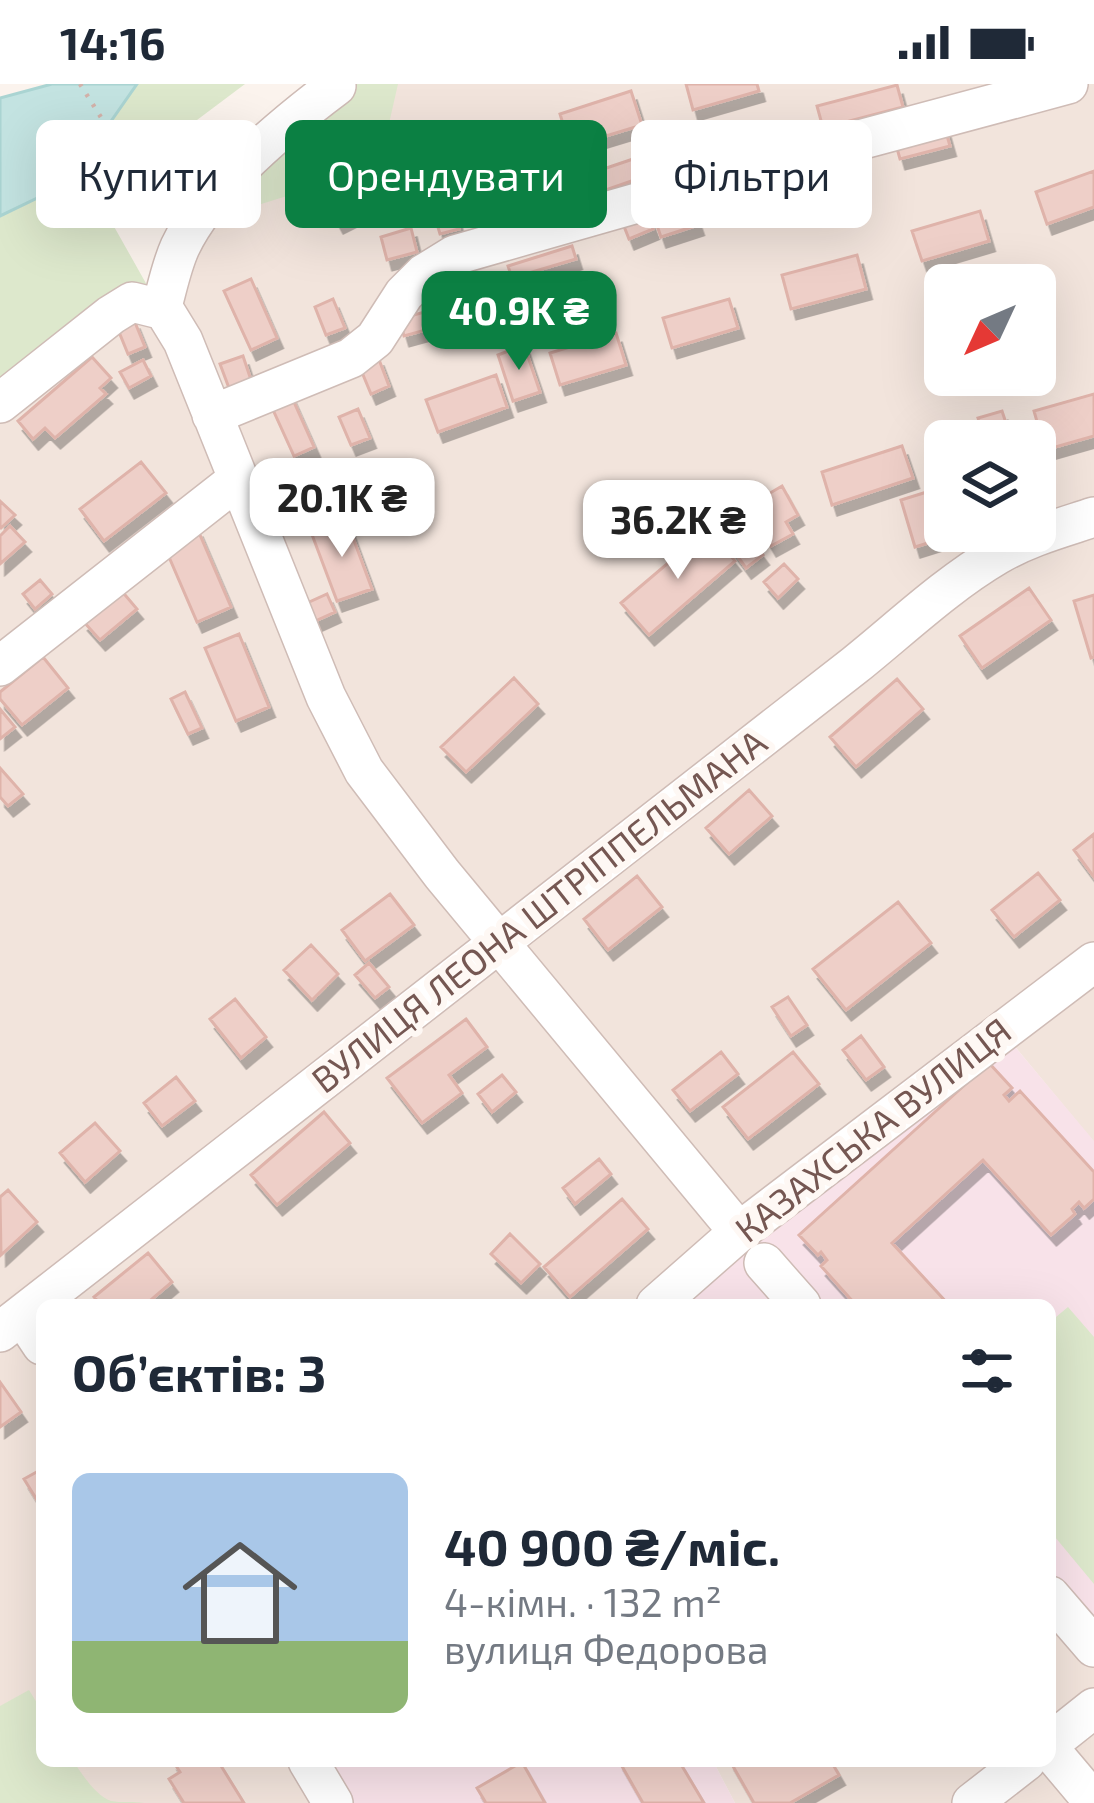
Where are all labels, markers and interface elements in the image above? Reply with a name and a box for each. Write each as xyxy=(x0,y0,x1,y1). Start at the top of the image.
text: 14:16 xyxy=(60,15,166,69)
chip: Купити xyxy=(36,120,261,228)
chip: Орендувати xyxy=(285,120,607,228)
chip: Фільтри xyxy=(631,120,872,228)
north arrow xyxy=(924,264,1056,396)
map controls xyxy=(924,264,1056,552)
pin: 40.9K ₴ xyxy=(408,271,630,373)
text: 40.9K ₴ xyxy=(449,286,589,333)
button: layers xyxy=(924,420,1056,552)
pin: 20.1K ₴ xyxy=(231,458,453,560)
text: 20.1K ₴ xyxy=(277,473,407,520)
pin: 36.2K ₴ xyxy=(567,480,789,582)
text: 36.2K ₴ xyxy=(610,495,746,542)
street label: ВУЛИЦЯ ЛЕОНА ШТРІППЕЛЬМАНА xyxy=(302,719,774,1101)
street label: КАЗАХСЬКА ВУЛИЦЯ xyxy=(726,1008,1018,1250)
icon: filters xyxy=(954,1338,1020,1404)
text: Об’єктів: 3 xyxy=(72,1341,326,1402)
text: 40 900 ₴/міс. xyxy=(444,1515,780,1576)
icon: home xyxy=(168,1521,312,1665)
text: 4-кімн. · 132 m² xyxy=(444,1578,722,1625)
text: вулиця Федорова xyxy=(444,1625,769,1672)

